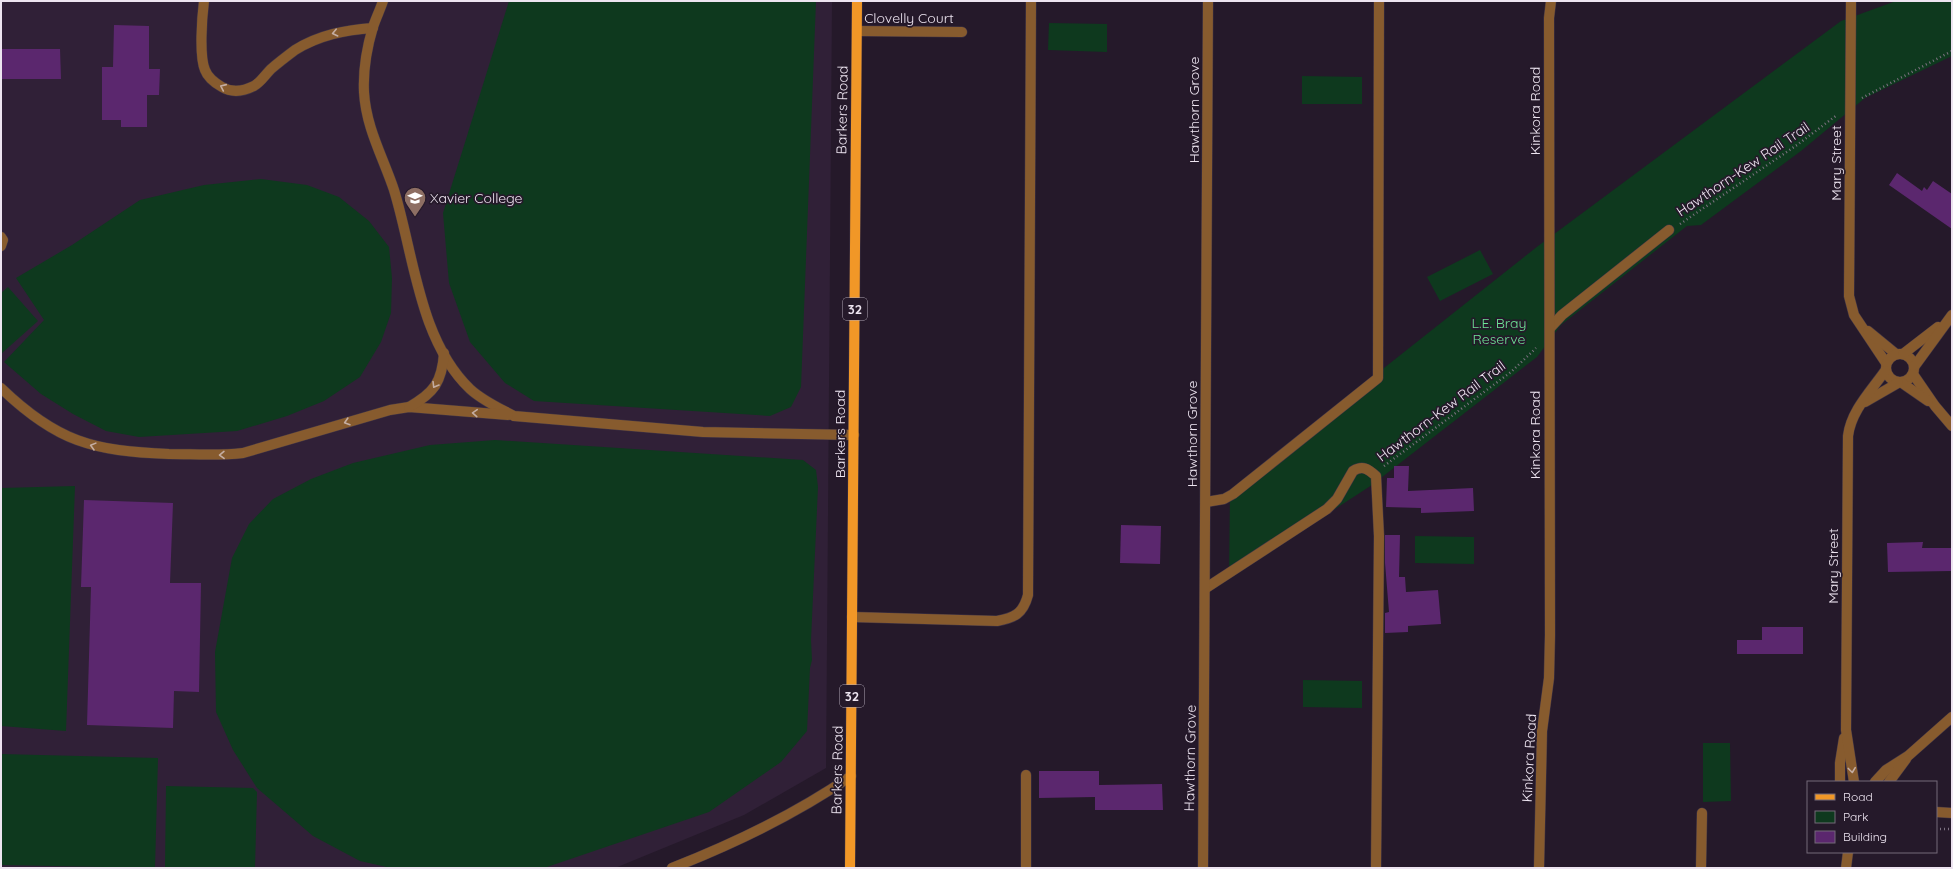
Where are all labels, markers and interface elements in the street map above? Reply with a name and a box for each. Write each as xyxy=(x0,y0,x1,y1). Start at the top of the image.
street label: Clovelly Court xyxy=(864,9,954,27)
one-way arrow xyxy=(331,29,338,37)
street label: Hawthorn Grove xyxy=(1185,57,1203,163)
street label: Barkers Road xyxy=(832,66,852,154)
street label: Kinkora Road xyxy=(1526,67,1544,155)
one-way arrow xyxy=(220,84,227,92)
street label: Hawthorn-Kew Rail Trail xyxy=(1673,118,1813,220)
street label: Mary Street xyxy=(1827,125,1845,201)
school or university icon: Xavier College xyxy=(402,185,428,218)
place label: Xavier College xyxy=(430,189,523,207)
road number: 32 xyxy=(843,298,867,320)
park label: L.E. Bray Reserve xyxy=(1471,314,1527,348)
street label: Hawthorn-Kew Rail Trail xyxy=(1373,357,1509,465)
one-way arrow xyxy=(432,381,439,388)
street label: Hawthorn Grove xyxy=(1183,381,1201,487)
street label: Barkers Road xyxy=(831,390,849,478)
street label: Kinkora Road xyxy=(1526,391,1544,479)
one-way arrow xyxy=(472,408,478,417)
one-way arrow xyxy=(344,417,351,426)
one-way arrow xyxy=(89,442,96,451)
one-way arrow xyxy=(219,451,225,459)
street label: Mary Street xyxy=(1824,528,1842,604)
road number: 32 xyxy=(840,685,864,707)
street label: Hawthorn Grove xyxy=(1180,704,1200,811)
street label: Kinkora Road xyxy=(1518,713,1540,803)
street label: Barkers Road xyxy=(827,726,847,814)
one-way arrow xyxy=(1847,767,1856,773)
legend xyxy=(1807,781,1937,853)
text: Road xyxy=(1843,789,1873,804)
text: Park xyxy=(1843,809,1868,824)
text: Building xyxy=(1843,829,1887,844)

